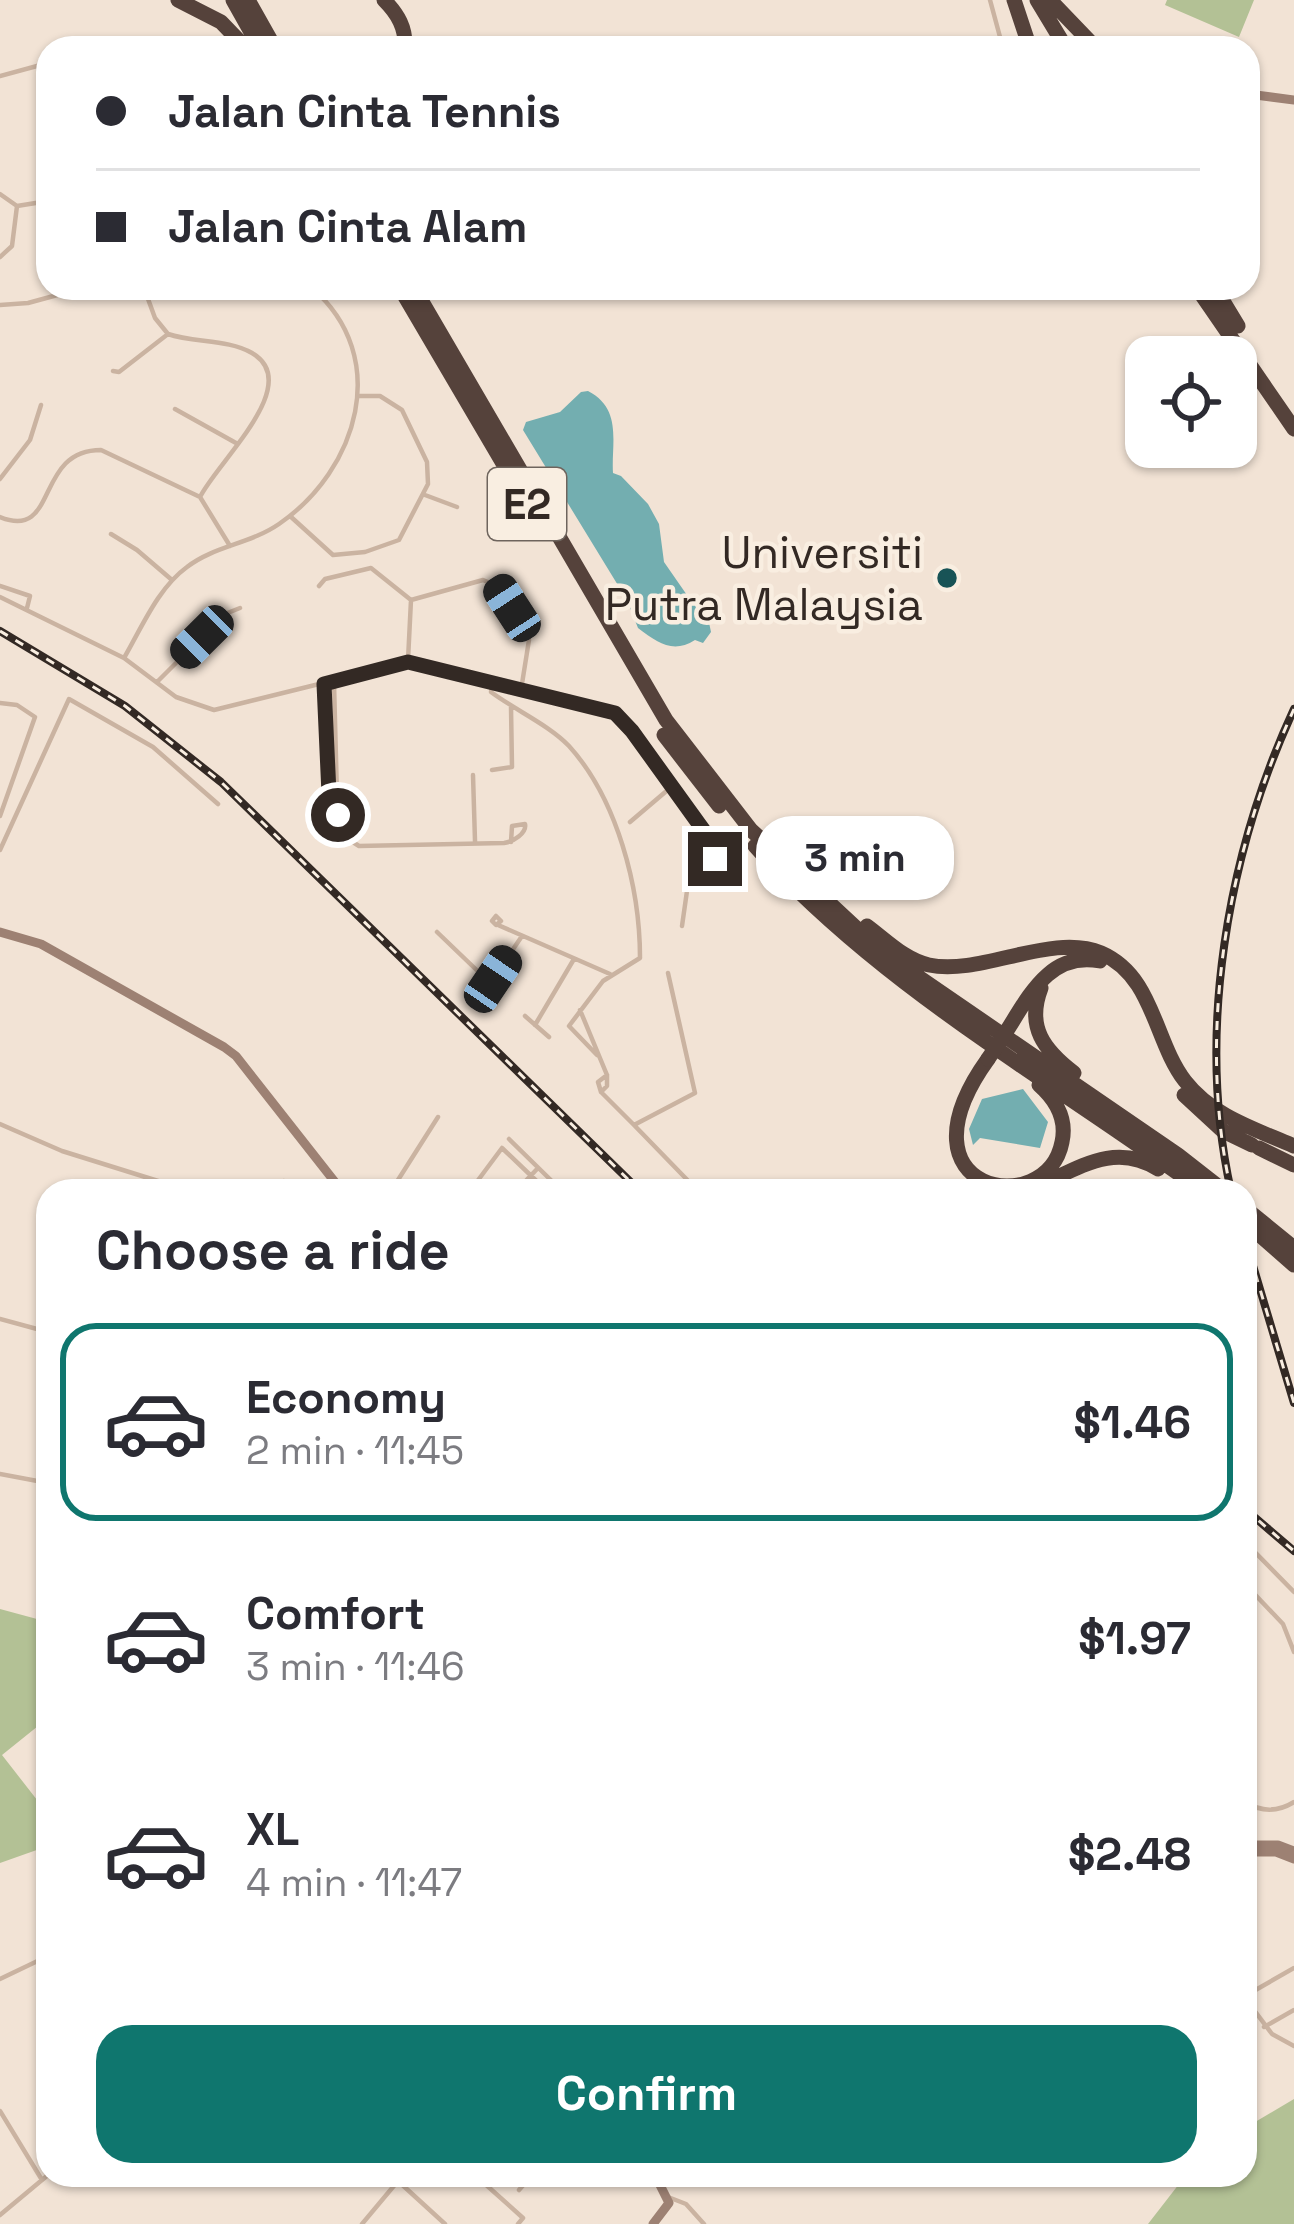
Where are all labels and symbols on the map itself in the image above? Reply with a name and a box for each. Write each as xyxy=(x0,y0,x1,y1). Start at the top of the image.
road number: E2 xyxy=(488,468,566,540)
place label: Universiti Putra Malaysia xyxy=(605,524,923,633)
marker: Universiti Putra Malaysia xyxy=(934,565,960,591)
car xyxy=(477,568,547,648)
car xyxy=(164,599,240,675)
route start xyxy=(311,788,365,842)
callout: 3 min xyxy=(757,817,955,901)
route end xyxy=(688,832,742,886)
car xyxy=(458,939,528,1019)

